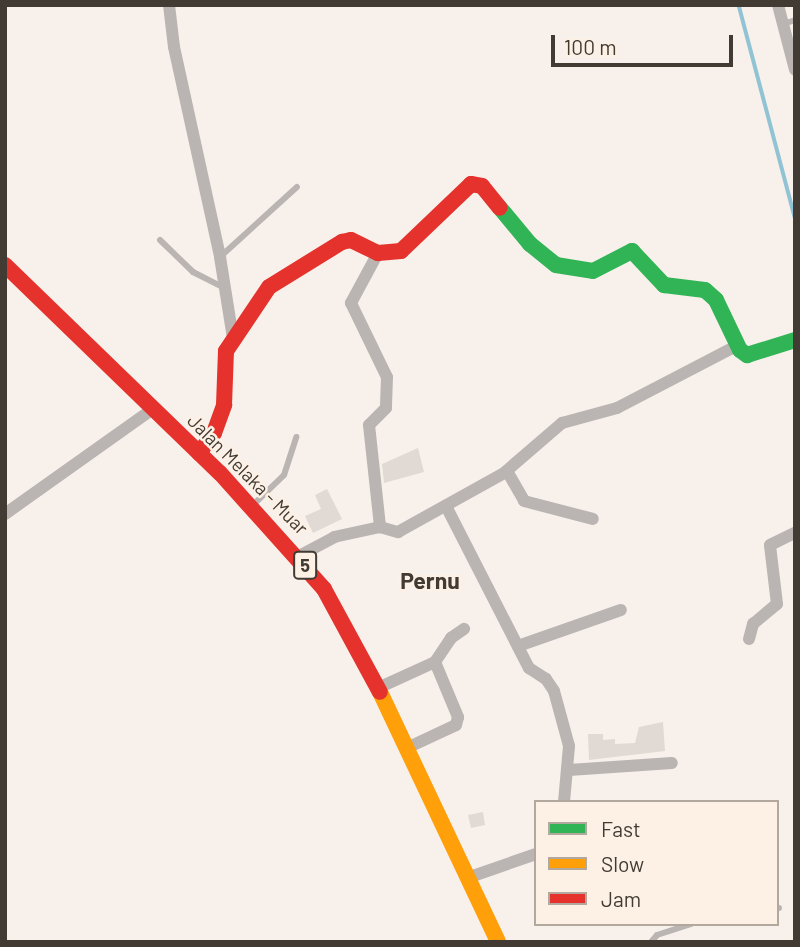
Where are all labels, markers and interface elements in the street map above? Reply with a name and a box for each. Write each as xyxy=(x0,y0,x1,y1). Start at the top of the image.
scale bar xyxy=(555,21,737,65)
text: 100 m xyxy=(564,34,617,59)
street label: Jalan Melaka - Muar xyxy=(183,409,313,539)
road number: 5 xyxy=(293,550,317,580)
district label: Pernu xyxy=(400,566,460,594)
legend xyxy=(534,800,779,926)
text: Fast xyxy=(601,816,641,841)
text: Slow xyxy=(601,851,644,876)
text: Jam xyxy=(601,886,641,911)

